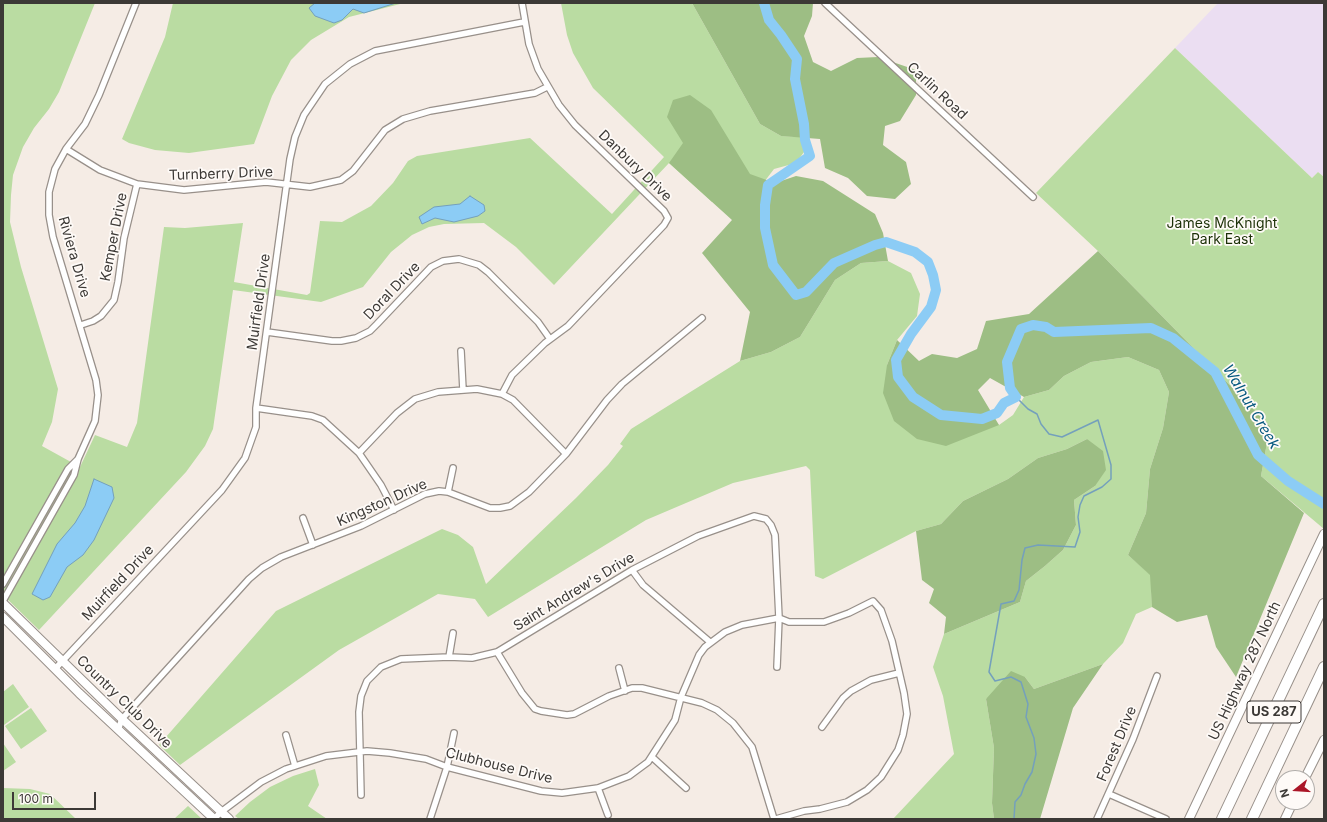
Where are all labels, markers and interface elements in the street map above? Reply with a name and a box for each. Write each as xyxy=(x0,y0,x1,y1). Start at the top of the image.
street label: Carlin Road xyxy=(903,59,971,123)
street label: Danbury Drive xyxy=(595,127,675,205)
street label: Turnberry Drive xyxy=(169,164,273,184)
street label: Kemper Drive xyxy=(97,191,131,283)
street label: Riviera Drive xyxy=(54,214,94,300)
park label: James McKnight Park East xyxy=(1167,216,1277,248)
street label: Muirfield Drive xyxy=(244,253,274,351)
street label: Doral Drive xyxy=(360,259,424,323)
water label: Walnut Creek xyxy=(1219,361,1283,453)
street label: Kingston Drive xyxy=(334,476,430,530)
street label: Muirfield Drive xyxy=(79,542,157,624)
street label: Saint Andrew's Drive xyxy=(510,549,638,635)
street label: US Highway 287 North xyxy=(1205,599,1285,743)
street label: Country Club Drive xyxy=(73,652,175,752)
road number: US 287 xyxy=(1247,701,1301,723)
street label: Forest Drive xyxy=(1094,704,1140,784)
street label: Clubhouse Drive xyxy=(444,745,554,787)
north arrow xyxy=(1275,770,1315,810)
scale bar xyxy=(14,784,98,810)
text: N xyxy=(1277,787,1292,799)
text: 100 m xyxy=(19,791,53,806)

